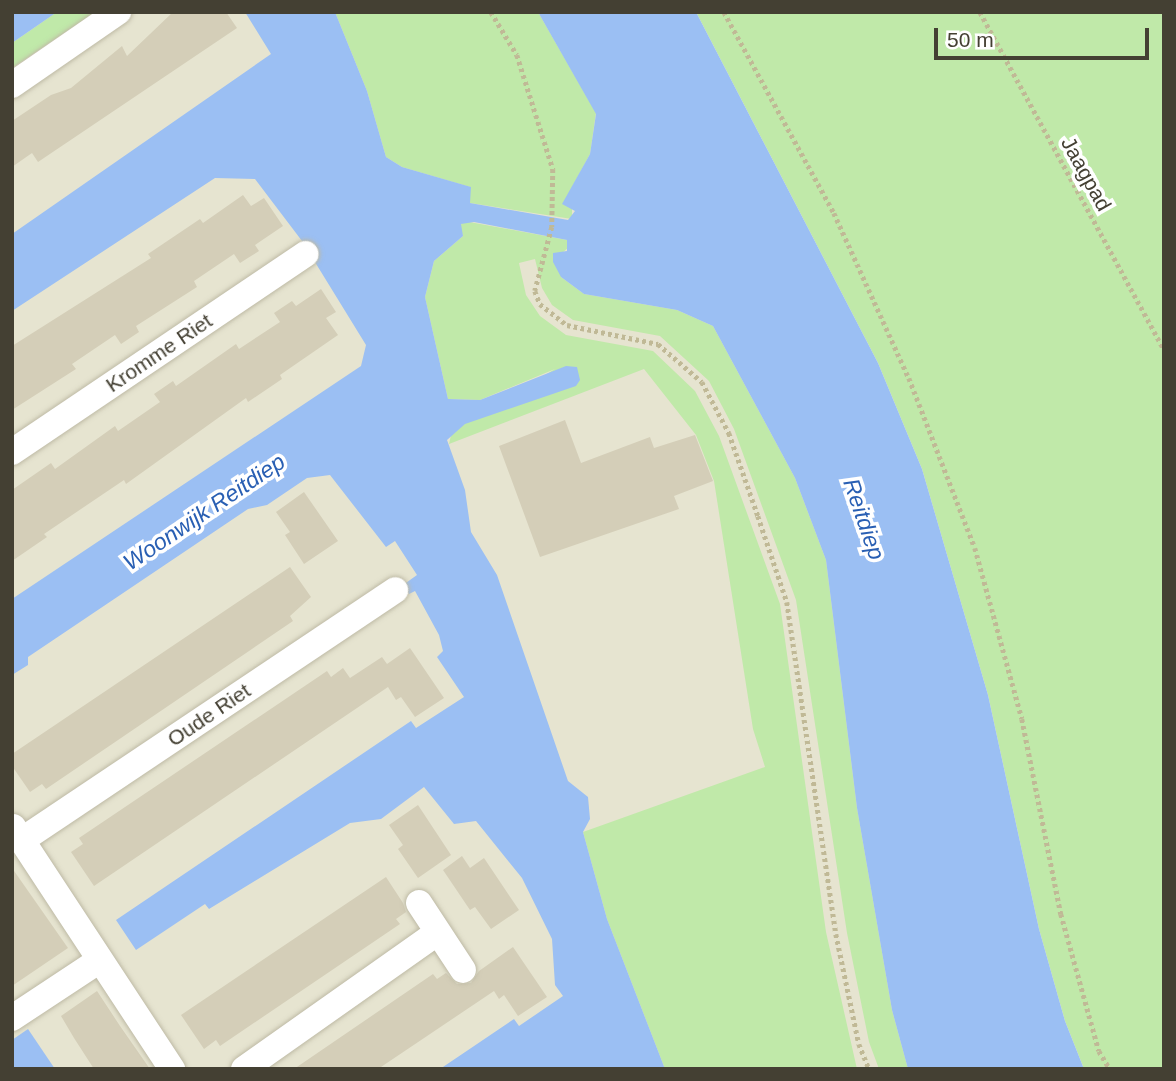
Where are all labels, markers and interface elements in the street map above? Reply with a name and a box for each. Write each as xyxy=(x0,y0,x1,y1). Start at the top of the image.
scale bar xyxy=(938,14,1153,58)
text: 50 m xyxy=(947,28,994,51)
street label: Jaagpad xyxy=(1055,133,1117,215)
street label: Kromme Riet xyxy=(101,308,217,398)
water label: Woonwijk Reitdiep xyxy=(118,448,290,576)
water label: Reitdiep xyxy=(837,475,891,563)
street label: Oude Riet xyxy=(163,678,255,752)

